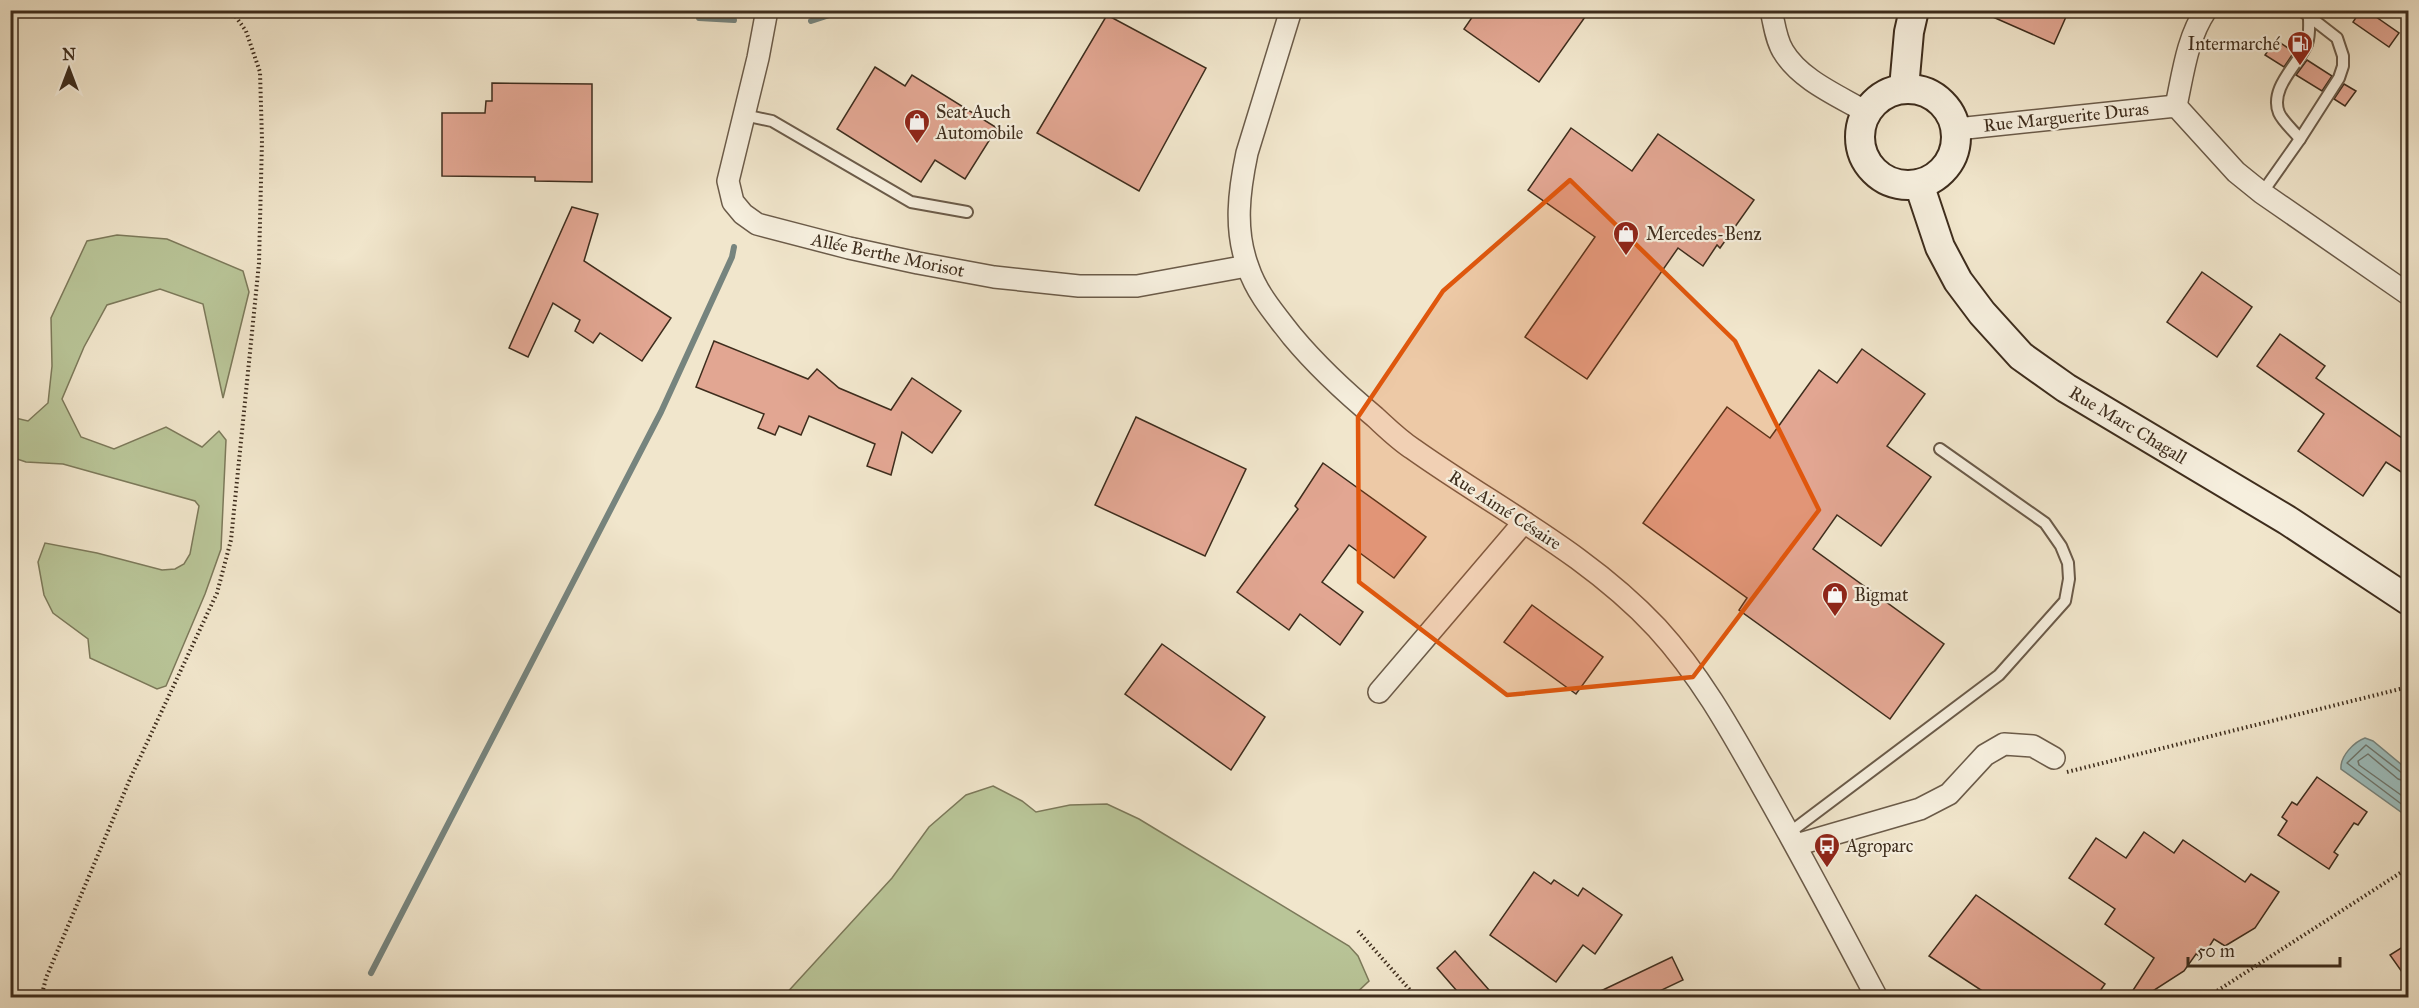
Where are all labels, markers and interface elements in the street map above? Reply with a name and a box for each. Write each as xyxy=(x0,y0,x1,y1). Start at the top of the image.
fuel station icon: Intermarché xyxy=(2285,29,2315,67)
place label: Intermarché xyxy=(2188,33,2281,55)
north arrow xyxy=(39,39,99,99)
text: N xyxy=(62,45,76,64)
street label: Rue Marguerite Duras xyxy=(1982,97,2150,138)
place label: Seat Auch Automobile xyxy=(935,101,1023,144)
shop icon: Seat Auch Automobile xyxy=(902,107,932,145)
shop icon: Mercedes-Benz xyxy=(1611,219,1641,257)
place label: Mercedes-Benz xyxy=(1646,223,1762,245)
street label: Allée Berthe Morisot xyxy=(809,228,967,282)
street label: Rue Marc Chagall xyxy=(2065,381,2191,470)
street label: Rue Aimé Césaire xyxy=(1445,465,1565,555)
shop icon: Bigmat xyxy=(1820,580,1850,618)
place label: Bigmat xyxy=(1854,584,1909,607)
bus stop icon: Agroparc xyxy=(1812,831,1842,869)
place label: Agroparc xyxy=(1845,835,1914,858)
scale bar xyxy=(2188,930,2340,968)
text: 50 m xyxy=(2197,940,2235,962)

